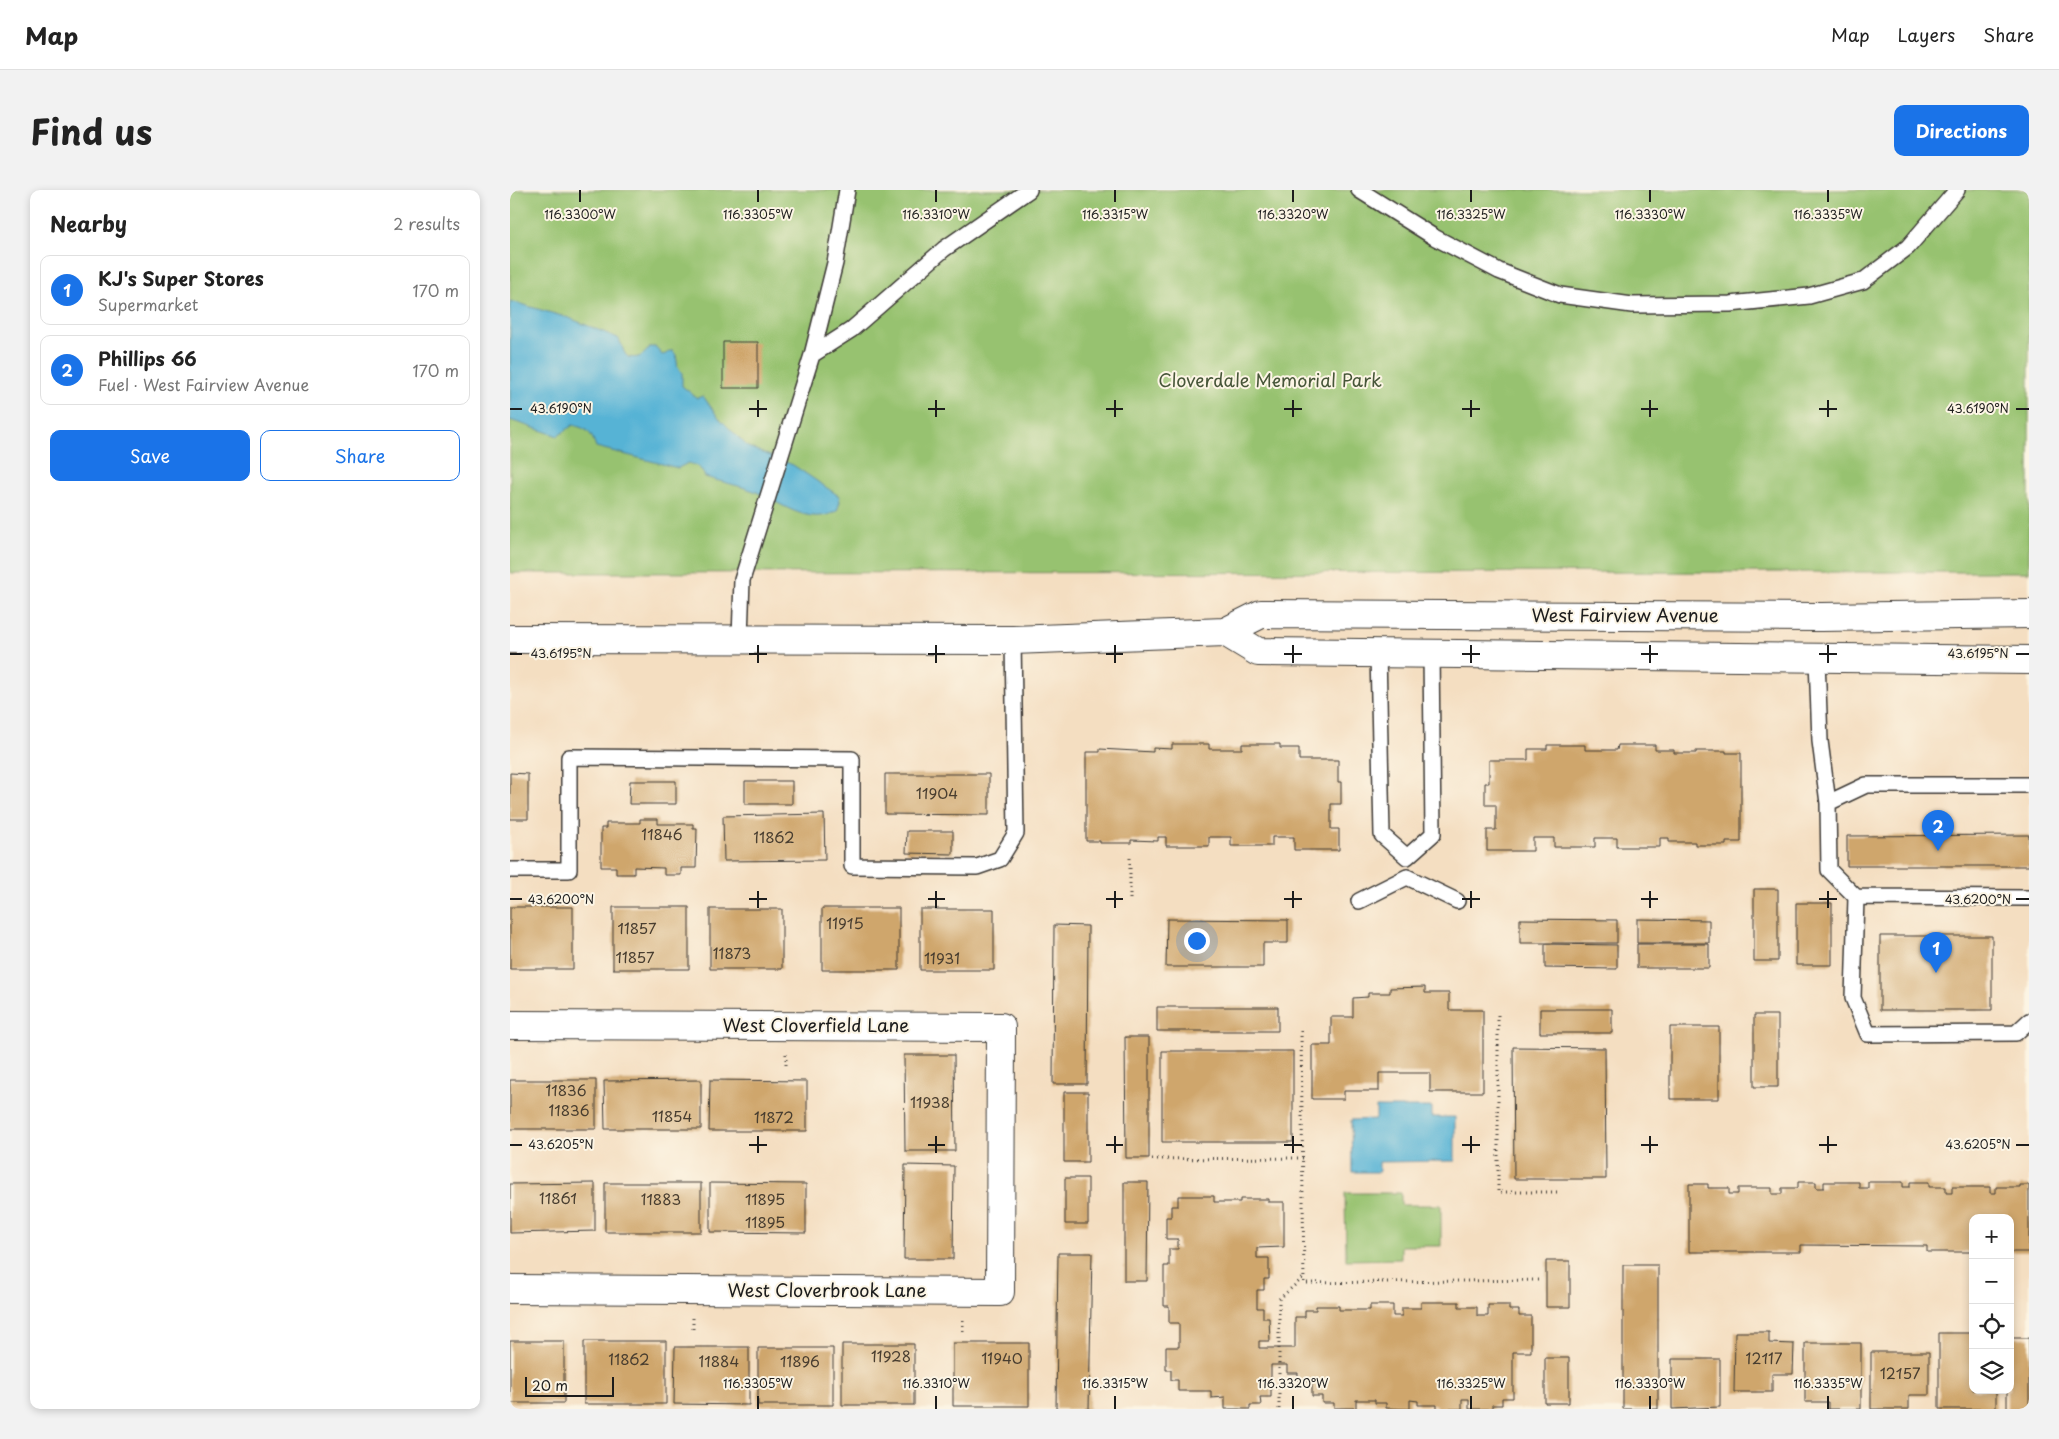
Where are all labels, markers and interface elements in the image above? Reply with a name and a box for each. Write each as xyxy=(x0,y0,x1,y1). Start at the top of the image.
text: Map xyxy=(25,17,78,53)
text: Map xyxy=(1831,21,1870,48)
text: Layers xyxy=(1898,21,1955,48)
text: Share xyxy=(1983,21,2034,48)
text: Find us xyxy=(30,104,152,157)
button: Directions xyxy=(1894,105,2029,156)
text: 116.3300°W xyxy=(544,205,616,223)
text: 116.3305°W xyxy=(723,205,794,223)
text: 116.3310°W xyxy=(902,205,970,223)
text: 116.3315°W xyxy=(1082,205,1149,223)
text: 116.3320°W xyxy=(1258,205,1329,223)
text: 116.3325°W xyxy=(1436,205,1506,223)
text: 116.3330°W xyxy=(1615,205,1686,223)
text: 116.3335°W xyxy=(1793,205,1863,223)
text: Nearby xyxy=(50,207,127,239)
text: 2 results xyxy=(393,211,460,235)
text: KJ's Super Stores xyxy=(98,264,264,292)
text: 1 xyxy=(63,278,71,302)
text: 170 m xyxy=(413,278,459,302)
text: Supermarket xyxy=(98,292,198,316)
text: Phillips 66 xyxy=(98,344,197,372)
text: 2 xyxy=(61,358,73,382)
text: 170 m xyxy=(413,358,459,382)
park label: Cloverdale Memorial Park xyxy=(1158,366,1382,393)
text: Fuel · West Fairview Avenue xyxy=(98,372,309,396)
text: 43.6190°N xyxy=(530,399,592,417)
text: 43.6190°N xyxy=(1947,399,2009,417)
button: Save xyxy=(50,430,250,481)
button: Share xyxy=(260,430,460,481)
street label: West Fairview Avenue xyxy=(1532,601,1719,628)
text: 43.6195°N xyxy=(530,644,592,662)
text: 43.6195°N xyxy=(1947,644,2009,662)
house number: 11904 xyxy=(916,781,958,804)
pin: 2 xyxy=(1922,810,1954,851)
house number: 11846 xyxy=(641,822,683,845)
house number: 11862 xyxy=(753,825,795,848)
text: 43.6200°N xyxy=(528,890,594,908)
text: 43.6200°N xyxy=(1945,890,2011,908)
house number: 11915 xyxy=(826,911,864,934)
house number: 11857 xyxy=(617,916,657,939)
your location xyxy=(1184,928,1210,954)
pin: 1 xyxy=(1920,932,1952,973)
house number: 11873 xyxy=(713,941,751,964)
house number: 11857 xyxy=(615,945,655,968)
house number: 11931 xyxy=(924,946,960,969)
street label: West Cloverfield Lane xyxy=(723,1011,909,1038)
house number: 11836 xyxy=(545,1078,587,1101)
house number: 11938 xyxy=(910,1090,950,1113)
house number: 11836 xyxy=(548,1098,590,1121)
house number: 11854 xyxy=(652,1104,692,1127)
house number: 11872 xyxy=(754,1105,794,1128)
text: 43.6205°N xyxy=(528,1135,594,1153)
text: 43.6205°N xyxy=(1945,1135,2011,1153)
house number: 11861 xyxy=(539,1186,577,1209)
house number: 11883 xyxy=(641,1187,681,1210)
house number: 11895 xyxy=(745,1187,785,1210)
house number: 11895 xyxy=(745,1210,785,1233)
map controls xyxy=(1969,1214,2014,1394)
button: + xyxy=(1969,1214,2014,1259)
button: − xyxy=(1969,1259,2014,1304)
street label: West Cloverbrook Lane xyxy=(727,1276,927,1303)
button: locate xyxy=(1969,1304,2014,1349)
house number: 11928 xyxy=(871,1344,911,1367)
house number: 11940 xyxy=(981,1346,1023,1369)
house number: 12117 xyxy=(1746,1346,1783,1369)
house number: 11862 xyxy=(608,1347,650,1370)
house number: 11884 xyxy=(699,1349,739,1372)
house number: 11896 xyxy=(780,1349,820,1372)
button: layers xyxy=(1969,1349,2014,1394)
house number: 12157 xyxy=(1880,1361,1921,1384)
scale bar xyxy=(525,1374,614,1397)
text: 116.3305°W xyxy=(723,1374,794,1392)
text: 116.3310°W xyxy=(902,1374,970,1392)
text: 116.3315°W xyxy=(1082,1374,1149,1392)
text: 116.3320°W xyxy=(1258,1374,1329,1392)
text: 116.3325°W xyxy=(1436,1374,1506,1392)
text: 116.3330°W xyxy=(1615,1374,1686,1392)
text: 116.3335°W xyxy=(1793,1374,1863,1392)
text: 20 m xyxy=(532,1375,568,1396)

